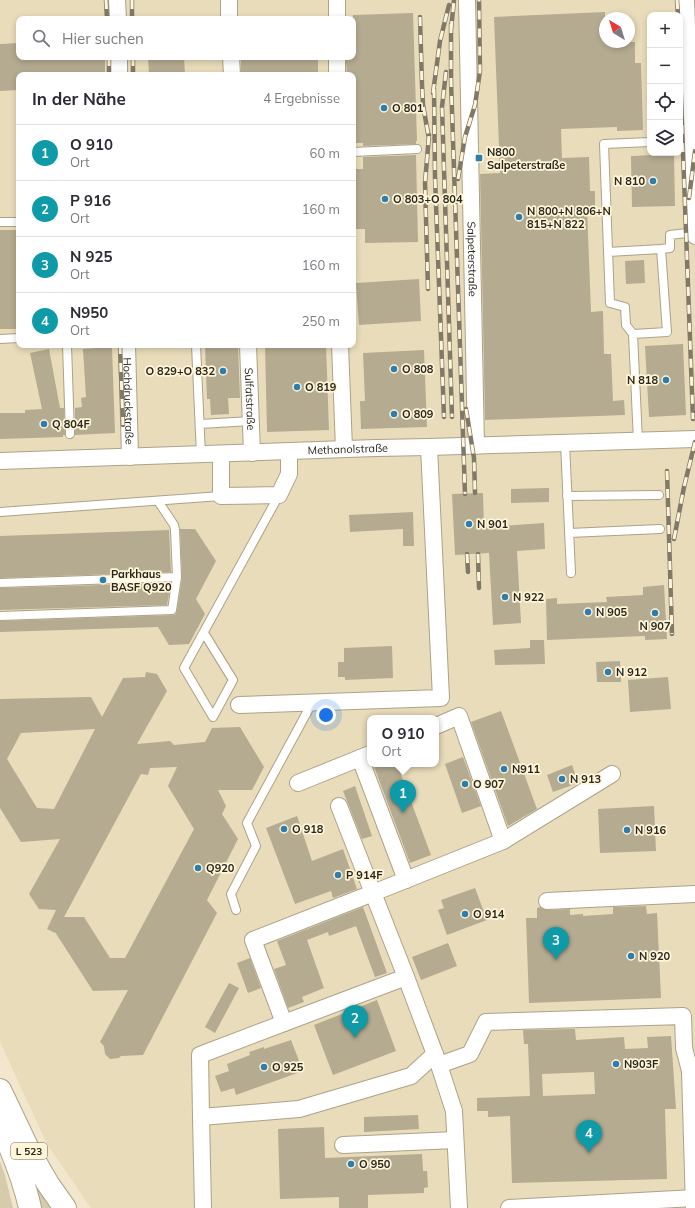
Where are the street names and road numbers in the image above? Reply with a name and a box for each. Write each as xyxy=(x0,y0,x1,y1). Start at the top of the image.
street label: Salpeterstraße xyxy=(464,221,480,297)
street label: Hochdruckstraße xyxy=(120,357,137,445)
street label: Sulfatstraße xyxy=(242,367,258,431)
street label: Methanolstraße xyxy=(307,441,388,457)
road number: L 523 xyxy=(11,1143,47,1159)

